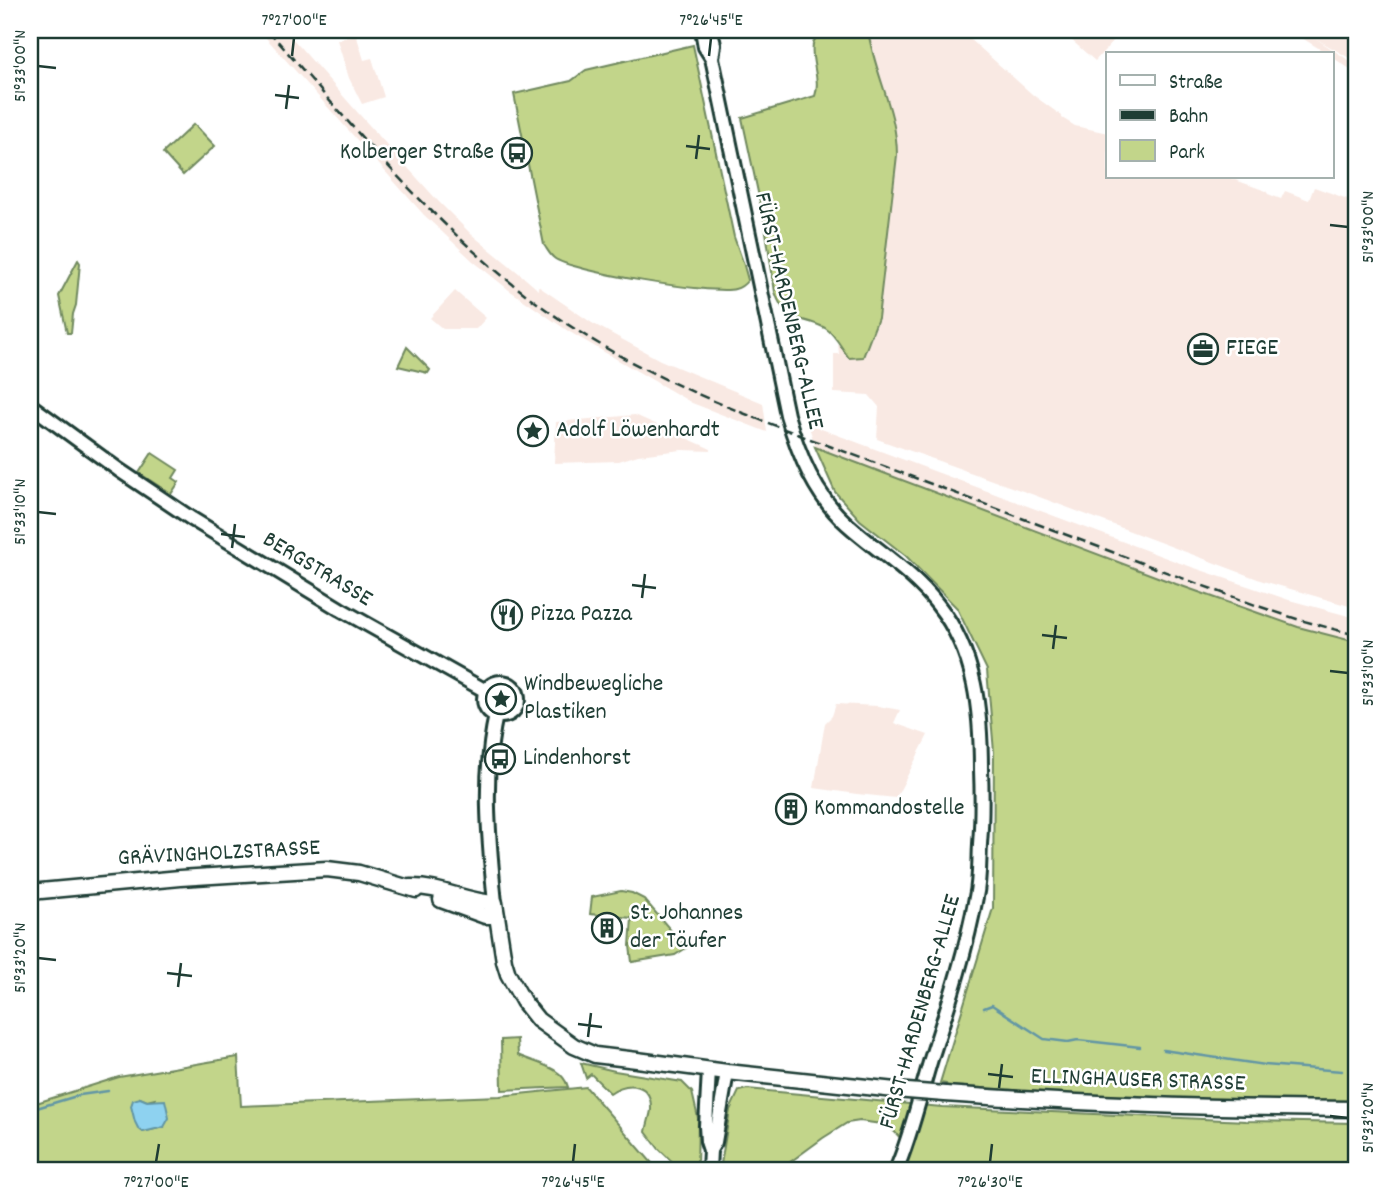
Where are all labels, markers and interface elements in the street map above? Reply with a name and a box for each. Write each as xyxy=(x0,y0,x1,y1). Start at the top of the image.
text: 7°27'00"E xyxy=(261,9,327,34)
text: 7°26'45"E xyxy=(679,9,743,34)
text: 51°33'00"N xyxy=(9,30,34,102)
legend xyxy=(1106,52,1334,178)
text: Straße xyxy=(1169,69,1223,99)
text: Bahn xyxy=(1169,103,1208,133)
place label: Kolberger Straße xyxy=(340,136,494,170)
bus stop icon: Kolberger Straße xyxy=(500,136,534,170)
text: Park xyxy=(1169,139,1205,169)
street label: FÜRST-HARDENBERG-ALLEE xyxy=(744,189,832,433)
text: 51°33'00"N xyxy=(1357,191,1382,263)
office icon: FIEGE xyxy=(1186,332,1220,366)
place label: FIEGE xyxy=(1226,332,1278,366)
place icon: Adolf Löwenhardt xyxy=(516,414,550,448)
place label: Adolf Löwenhardt xyxy=(556,414,720,448)
text: 51°33'10"N xyxy=(9,479,34,545)
street label: BERGSTRASSE xyxy=(255,524,379,616)
restaurant icon: Pizza Pazza xyxy=(490,598,524,632)
place label: Pizza Pazza xyxy=(530,598,633,632)
text: 51°33'10"N xyxy=(1357,640,1382,706)
place label: Windbewegliche Plastiken xyxy=(524,668,663,730)
place icon: Windbewegliche Plastiken xyxy=(484,682,518,716)
bus stop icon: Lindenhorst xyxy=(483,742,517,776)
place label: Lindenhorst xyxy=(523,742,631,776)
building icon: Kommandostelle xyxy=(774,792,808,826)
place label: Kommandostelle xyxy=(814,792,965,826)
street label: GRÄVINGHOLZSTRASSE xyxy=(117,832,321,876)
street label: FÜRST-HARDENBERG-ALLEE xyxy=(871,891,971,1133)
place label: St. Johannes der Täufer xyxy=(630,897,743,959)
building icon: St. Johannes der Täufer xyxy=(590,911,624,945)
text: 51°33'20"N xyxy=(9,923,34,993)
street label: ELLINGHAUSER STRASSE xyxy=(1030,1060,1246,1102)
text: 51°33'20"N xyxy=(1357,1083,1382,1153)
text: 7°27'00"E xyxy=(123,1171,189,1196)
text: 7°26'45"E xyxy=(541,1171,605,1196)
text: 7°26'30"E xyxy=(957,1171,1023,1196)

